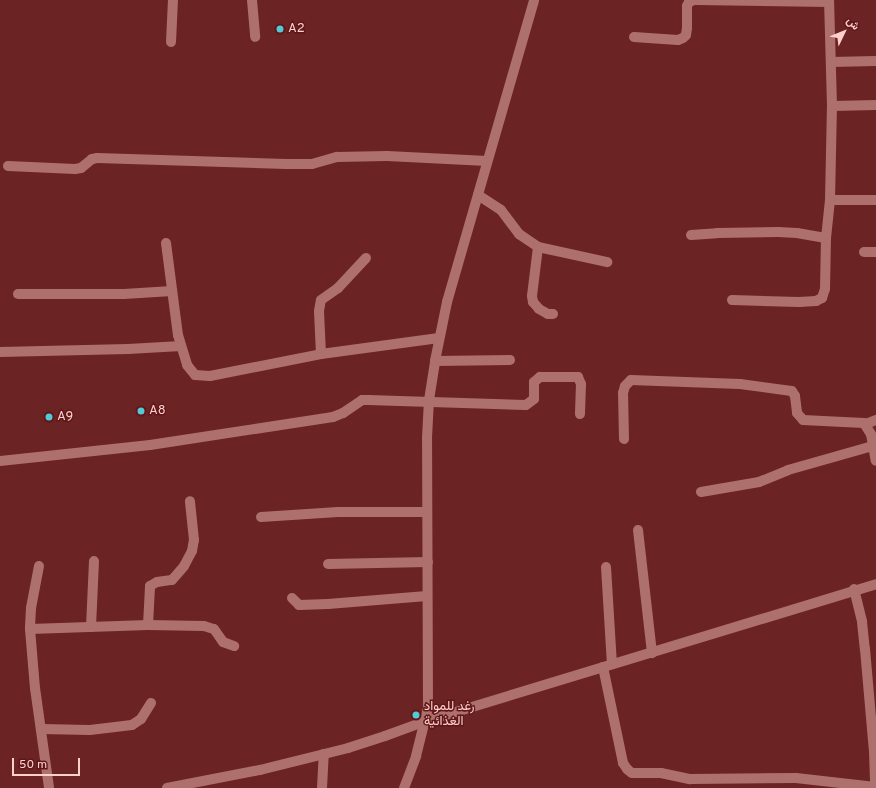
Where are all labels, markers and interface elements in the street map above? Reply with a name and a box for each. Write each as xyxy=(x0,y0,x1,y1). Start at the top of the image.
north arrow xyxy=(824,12,864,52)
text: ش xyxy=(843,14,862,33)
place label: A2 xyxy=(288,21,305,37)
marker: A2 xyxy=(275,24,285,34)
place label: A8 xyxy=(149,403,166,419)
marker: A8 xyxy=(136,406,146,416)
place label: A9 xyxy=(57,409,73,425)
marker: A9 xyxy=(44,412,54,422)
place label: رغد للمواد الغذائية xyxy=(424,700,475,731)
marker: رغد للمواد الغذائية xyxy=(411,710,421,720)
scale bar xyxy=(14,750,82,776)
text: 50 m xyxy=(19,757,47,773)

